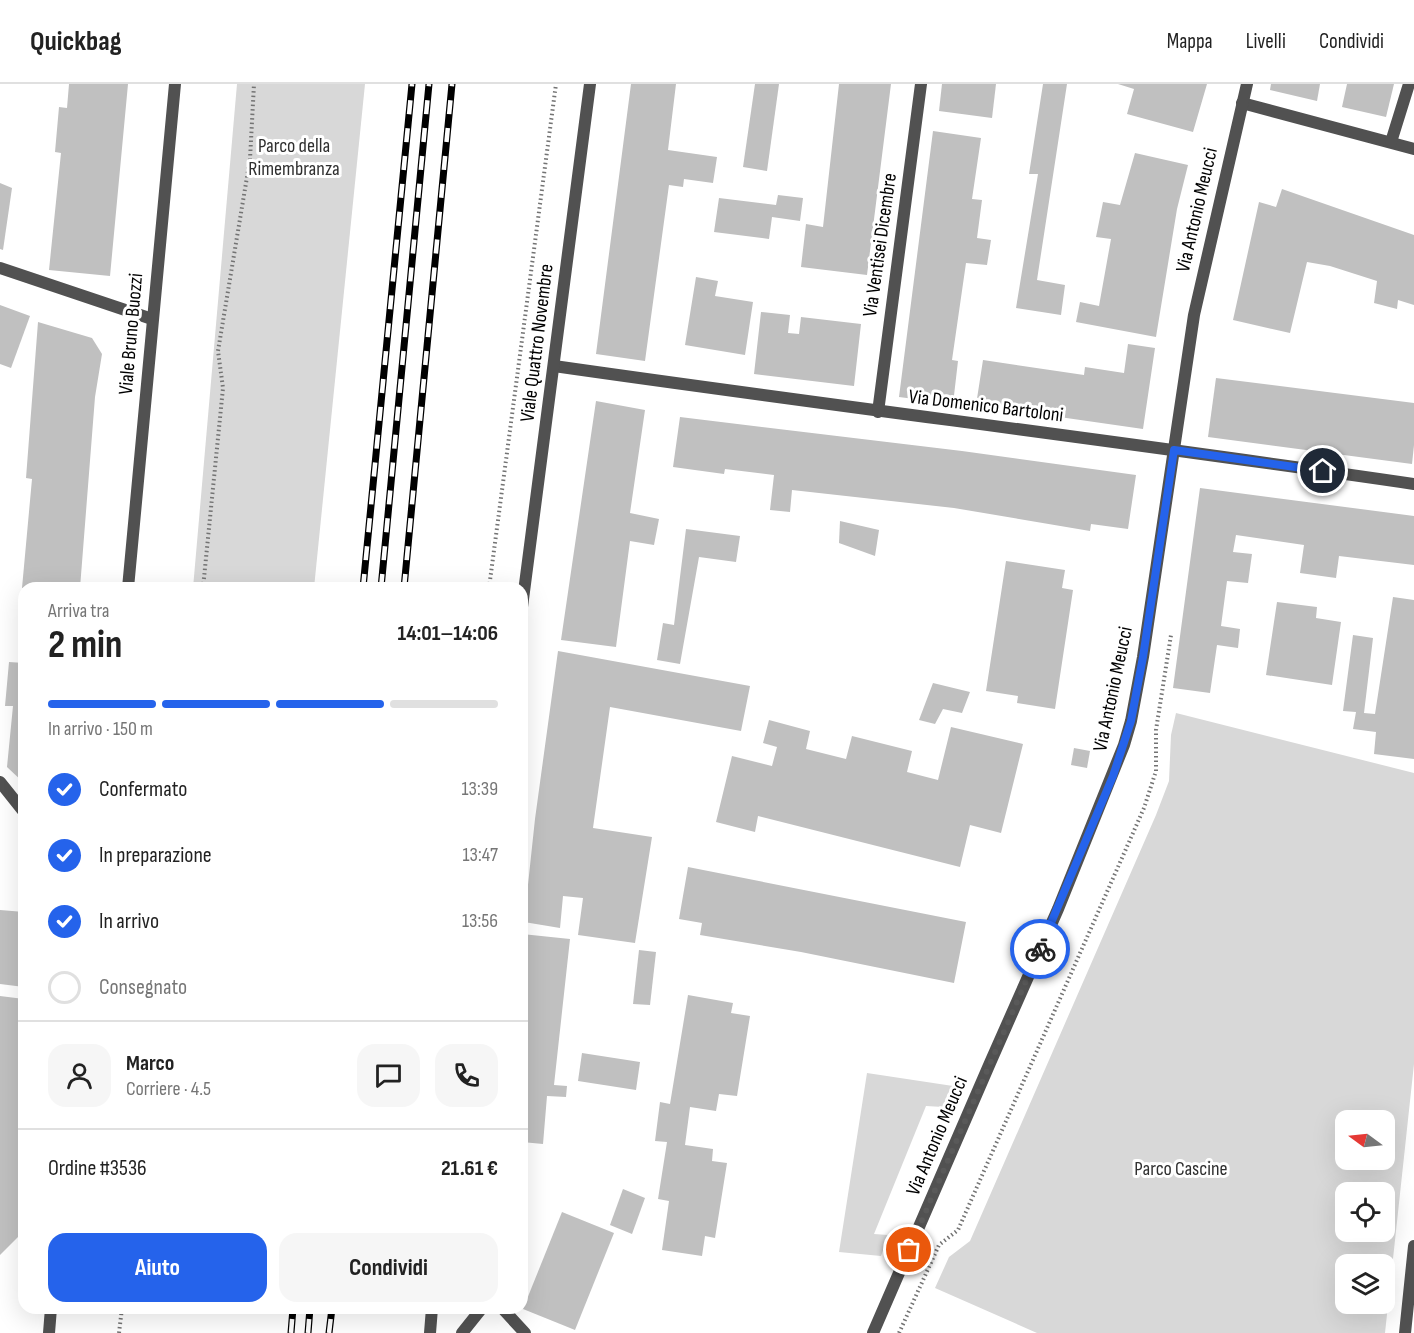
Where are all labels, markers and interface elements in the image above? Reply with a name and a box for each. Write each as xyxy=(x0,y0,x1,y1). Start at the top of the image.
text: Quickbag xyxy=(30,25,122,58)
text: Mappa xyxy=(1167,29,1213,54)
text: Livelli xyxy=(1246,29,1286,54)
text: Condividi xyxy=(1319,29,1384,54)
park label: Parco della Rimembranza xyxy=(248,134,340,181)
street label: Via Antonio Meucci xyxy=(1171,145,1223,275)
street label: Via Ventisei Dicembre xyxy=(858,172,902,318)
street label: Viale Quattro Novembre xyxy=(515,263,559,423)
street label: Viale Bruno Buozzi xyxy=(114,272,148,396)
street label: Via Domenico Bartoloni xyxy=(907,385,1065,427)
pin xyxy=(1297,445,1348,496)
icon: home xyxy=(1306,454,1339,487)
text: Arriva tra xyxy=(48,599,110,623)
text: 14:01–14:06 xyxy=(397,620,498,647)
text: 2 min xyxy=(48,622,122,669)
street label: Via Antonio Meucci xyxy=(1088,624,1138,754)
text: In arrivo · 150 m xyxy=(48,717,153,741)
icon: check xyxy=(48,773,81,806)
text: Confermato xyxy=(99,776,187,803)
text: 13:39 xyxy=(462,777,498,801)
icon: check xyxy=(48,839,81,872)
text: In preparazione xyxy=(99,842,212,869)
text: 13:47 xyxy=(463,843,498,867)
icon: check xyxy=(48,905,81,938)
text: In arrivo xyxy=(99,908,159,935)
text: 13:56 xyxy=(462,909,498,933)
courier xyxy=(1010,919,1070,979)
icon: bike xyxy=(1024,933,1057,966)
text: Consegnato xyxy=(99,974,187,1001)
button: person xyxy=(48,1044,111,1107)
button: chat xyxy=(357,1044,420,1107)
button: phone xyxy=(435,1044,498,1107)
text: Marco xyxy=(126,1050,174,1077)
street label: Via Antonio Meucci xyxy=(901,1073,973,1199)
text: Corriere · 4.5 xyxy=(126,1077,211,1101)
north arrow xyxy=(1335,1110,1395,1170)
map controls xyxy=(1335,1110,1395,1314)
text: Ordine #3536 xyxy=(48,1155,147,1182)
text: 21.61 € xyxy=(441,1155,498,1182)
park label: Parco Cascine xyxy=(1134,1157,1228,1181)
button: locate xyxy=(1335,1182,1395,1242)
pin xyxy=(883,1224,934,1275)
button: Aiuto xyxy=(48,1233,267,1302)
button: Condividi xyxy=(279,1233,498,1302)
icon: bag xyxy=(892,1233,925,1266)
button: layers xyxy=(1335,1254,1395,1314)

